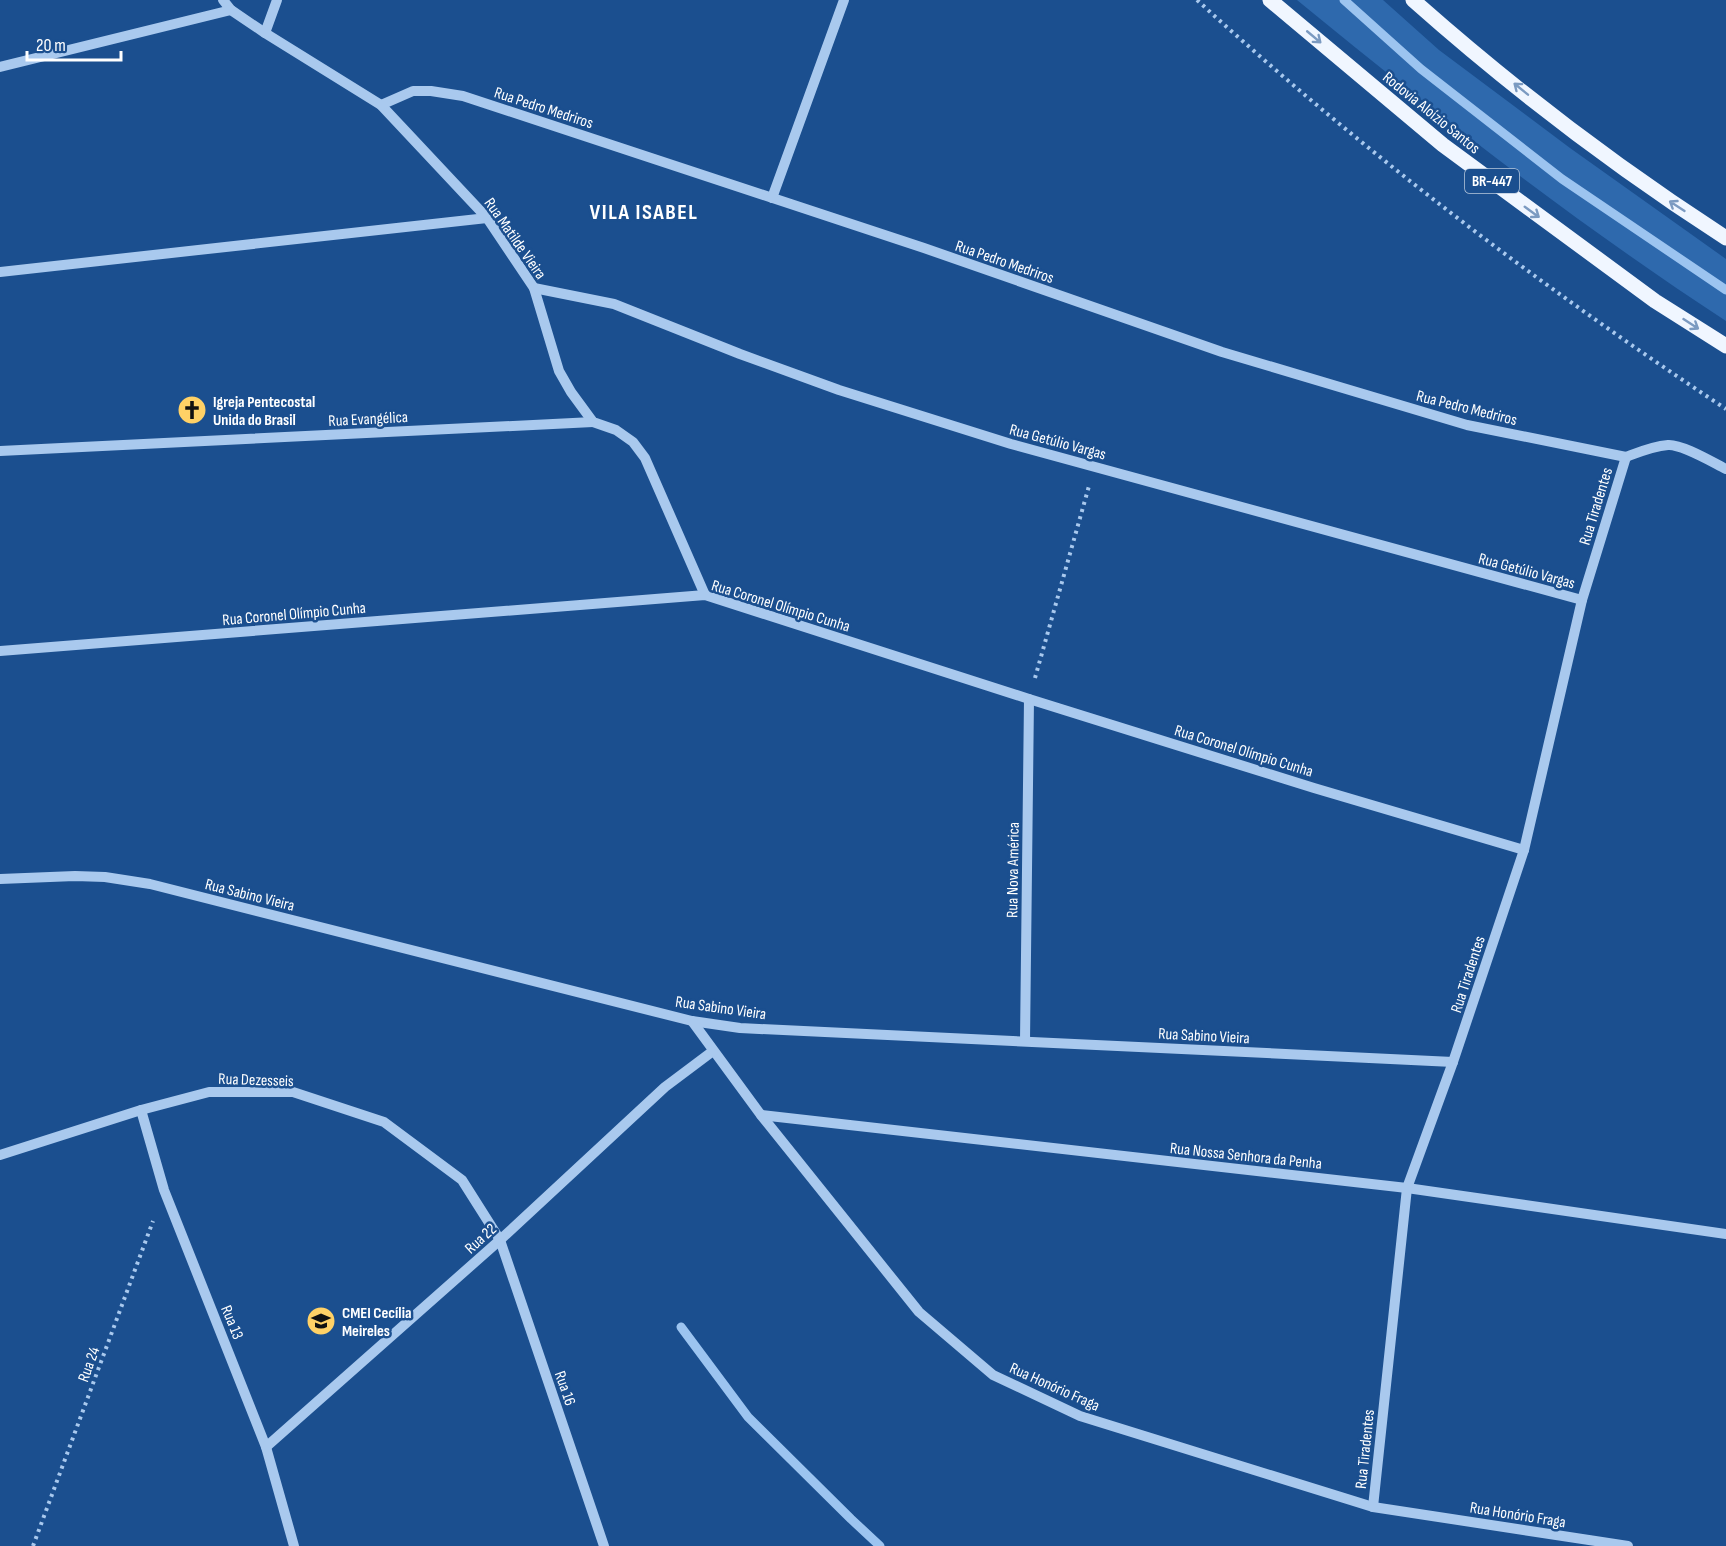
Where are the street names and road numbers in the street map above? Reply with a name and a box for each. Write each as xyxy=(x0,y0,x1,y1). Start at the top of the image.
street label: Rodovia Aloízio Santos xyxy=(1379,68,1484,158)
street label: Rua Pedro Medriros xyxy=(492,83,596,133)
road number: BR-447 xyxy=(1465,169,1519,193)
street label: Rua Matilde Vieira xyxy=(480,194,550,283)
street label: Rua Pedro Medriros xyxy=(953,237,1057,288)
street label: Rua Pedro Medriros xyxy=(1414,387,1519,430)
street label: Rua Evangélica xyxy=(328,408,408,431)
street label: Rua Getúlio Vargas xyxy=(1007,420,1108,465)
street label: Rua Tiradentes xyxy=(1576,465,1617,547)
street label: Rua Getúlio Vargas xyxy=(1476,549,1577,594)
street label: Rua Coronel Olímpio Cunha xyxy=(709,576,852,637)
street label: Rua Coronel Olímpio Cunha xyxy=(222,599,367,630)
street label: Rua Coronel Olímpio Cunha xyxy=(1172,721,1315,782)
street label: Rua Nova América xyxy=(1003,822,1024,918)
street label: Rua Sabino Vieira xyxy=(203,875,296,916)
street label: Rua Tiradentes xyxy=(1447,933,1490,1015)
street label: Rua Sabino Vieira xyxy=(674,993,767,1024)
street label: Rua Sabino Vieira xyxy=(1158,1025,1250,1048)
street label: Rua Dezesseis xyxy=(218,1070,294,1091)
street label: Rua Nossa Senhora da Penha xyxy=(1169,1139,1323,1174)
street label: Rua 22 xyxy=(461,1220,501,1258)
street label: Rua 13 xyxy=(216,1303,247,1342)
street label: Rua 24 xyxy=(74,1344,105,1385)
street label: Rua Honório Fraga xyxy=(1006,1359,1102,1416)
street label: Rua 16 xyxy=(550,1369,579,1408)
street label: Rua Tiradentes xyxy=(1352,1408,1379,1490)
street label: Rua Honório Fraga xyxy=(1469,1499,1567,1532)

